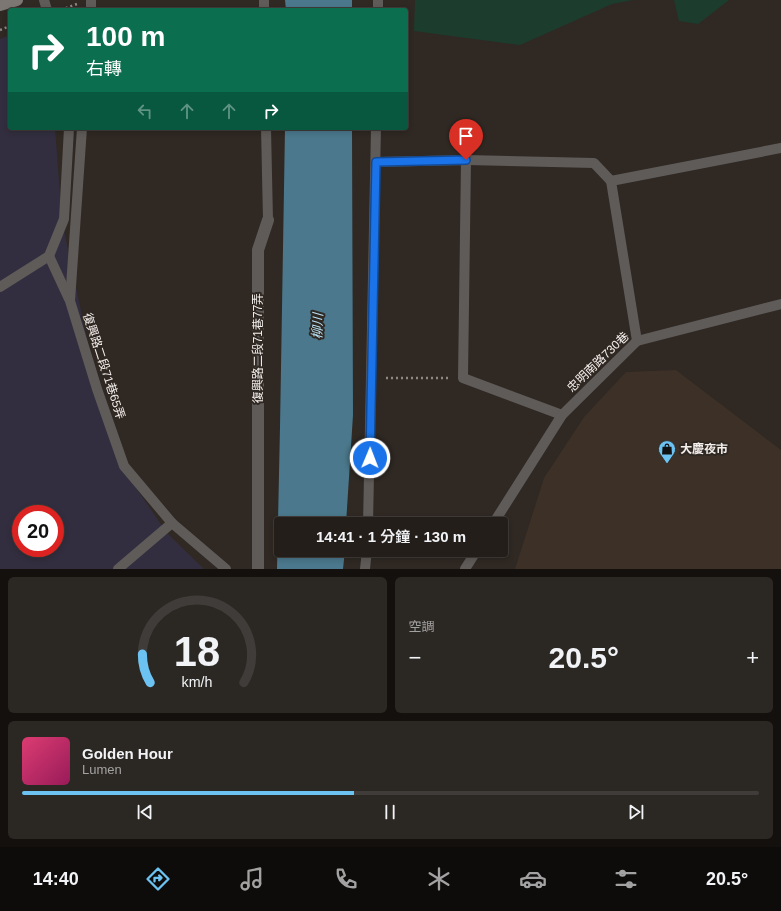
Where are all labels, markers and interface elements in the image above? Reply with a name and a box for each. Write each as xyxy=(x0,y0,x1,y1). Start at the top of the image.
text: 100 m xyxy=(86,21,165,52)
icon: right xyxy=(20,24,72,76)
text: 右轉 xyxy=(86,59,122,79)
icon: left xyxy=(134,100,156,122)
icon: ahead xyxy=(176,100,198,122)
icon: ahead xyxy=(218,100,240,122)
icon: right xyxy=(260,100,282,122)
pin xyxy=(449,119,483,160)
icon: arrive xyxy=(455,125,477,147)
street label: 復興路二段71巷77弄 xyxy=(251,293,265,403)
street label: 復興路二段71巷65弄 xyxy=(80,311,128,421)
water label: 柳川 xyxy=(310,311,326,339)
street label: 忠明南路730巷 xyxy=(564,329,632,395)
position arrow xyxy=(349,437,391,479)
shop icon: 大慶夜市 xyxy=(657,439,677,464)
place label: 大慶夜市 xyxy=(680,442,728,456)
speed limit sign: 20 xyxy=(12,505,64,557)
text: 14:41 · 1 分鐘 · 130 m xyxy=(316,528,466,545)
text: 空調 xyxy=(409,619,435,634)
text: 18 xyxy=(174,628,220,675)
text: 20.5° xyxy=(549,641,619,674)
text: − xyxy=(409,645,421,670)
text: + xyxy=(746,645,759,670)
text: km/h xyxy=(182,674,213,690)
text: Golden Hour xyxy=(82,745,173,762)
text: Lumen xyxy=(82,762,122,777)
icon: previous xyxy=(134,801,156,823)
icon: pause xyxy=(379,801,401,823)
icon: next xyxy=(625,801,647,823)
icon: directions xyxy=(144,865,172,893)
icon: music xyxy=(238,865,266,893)
icon: phone xyxy=(332,865,360,893)
icon: climate xyxy=(425,865,453,893)
icon: car xyxy=(519,865,547,893)
icon: filters xyxy=(612,865,640,893)
text: 14:40 xyxy=(33,869,79,889)
text: 20.5° xyxy=(706,869,748,889)

